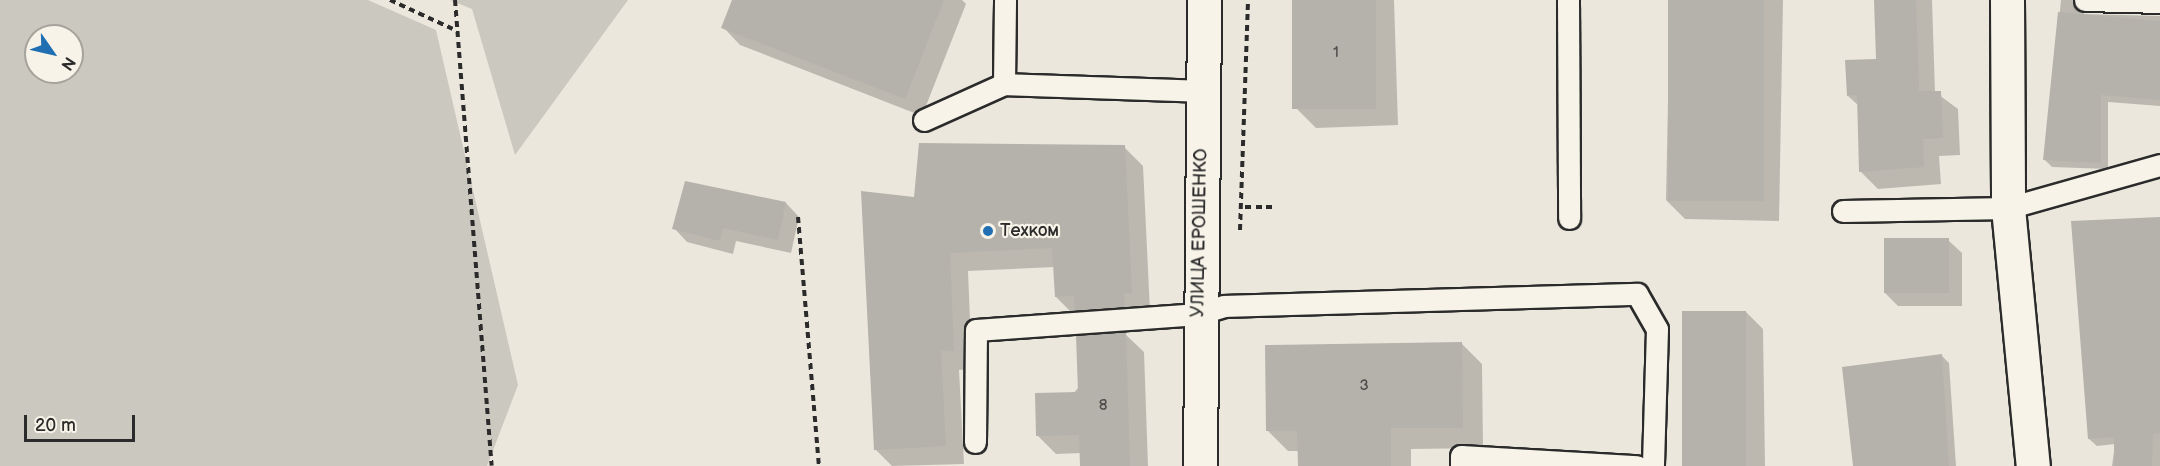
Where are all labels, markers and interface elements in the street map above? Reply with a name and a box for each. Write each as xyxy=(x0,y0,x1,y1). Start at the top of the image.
north arrow xyxy=(24,24,84,84)
house number: 1 xyxy=(1333,44,1339,62)
text: N xyxy=(56,53,79,74)
street label: УЛИЦА ЕРОШЕНКО xyxy=(1188,148,1212,318)
place label: Техком xyxy=(1000,220,1059,242)
marker: Техком xyxy=(981,224,995,238)
house number: 3 xyxy=(1359,377,1369,395)
house number: 8 xyxy=(1099,397,1107,415)
scale bar xyxy=(27,403,138,441)
text: 20 m xyxy=(35,415,76,436)

